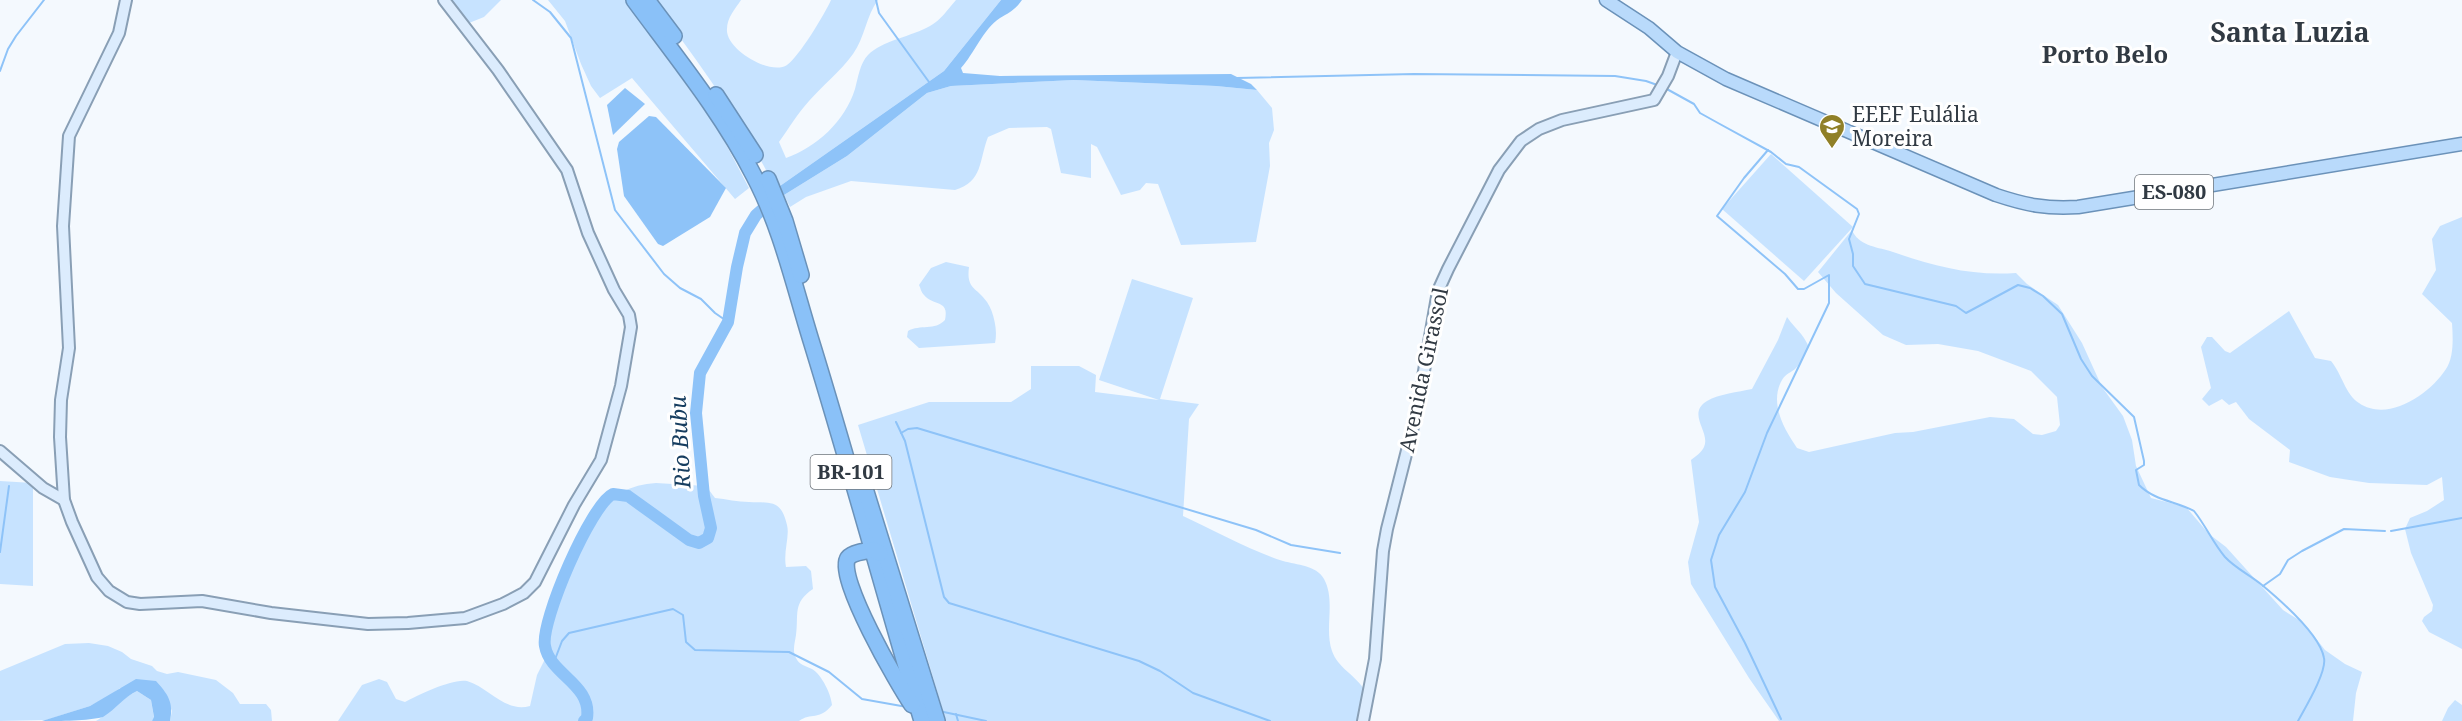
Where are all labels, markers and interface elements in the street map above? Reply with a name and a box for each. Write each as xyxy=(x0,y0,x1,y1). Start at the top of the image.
district label: Santa Luzia xyxy=(2210,13,2370,50)
district label: Porto Belo xyxy=(2042,37,2168,70)
place label: EEEF Eulália Moreira xyxy=(1852,100,1979,152)
school or university icon: EEEF Eulália Moreira xyxy=(1817,112,1847,150)
road number: ES-080 xyxy=(2135,175,2213,209)
street label: Avenida Girassol xyxy=(1392,284,1454,455)
water label: Rio Bubu xyxy=(662,395,696,490)
road number: BR-101 xyxy=(810,455,892,489)

